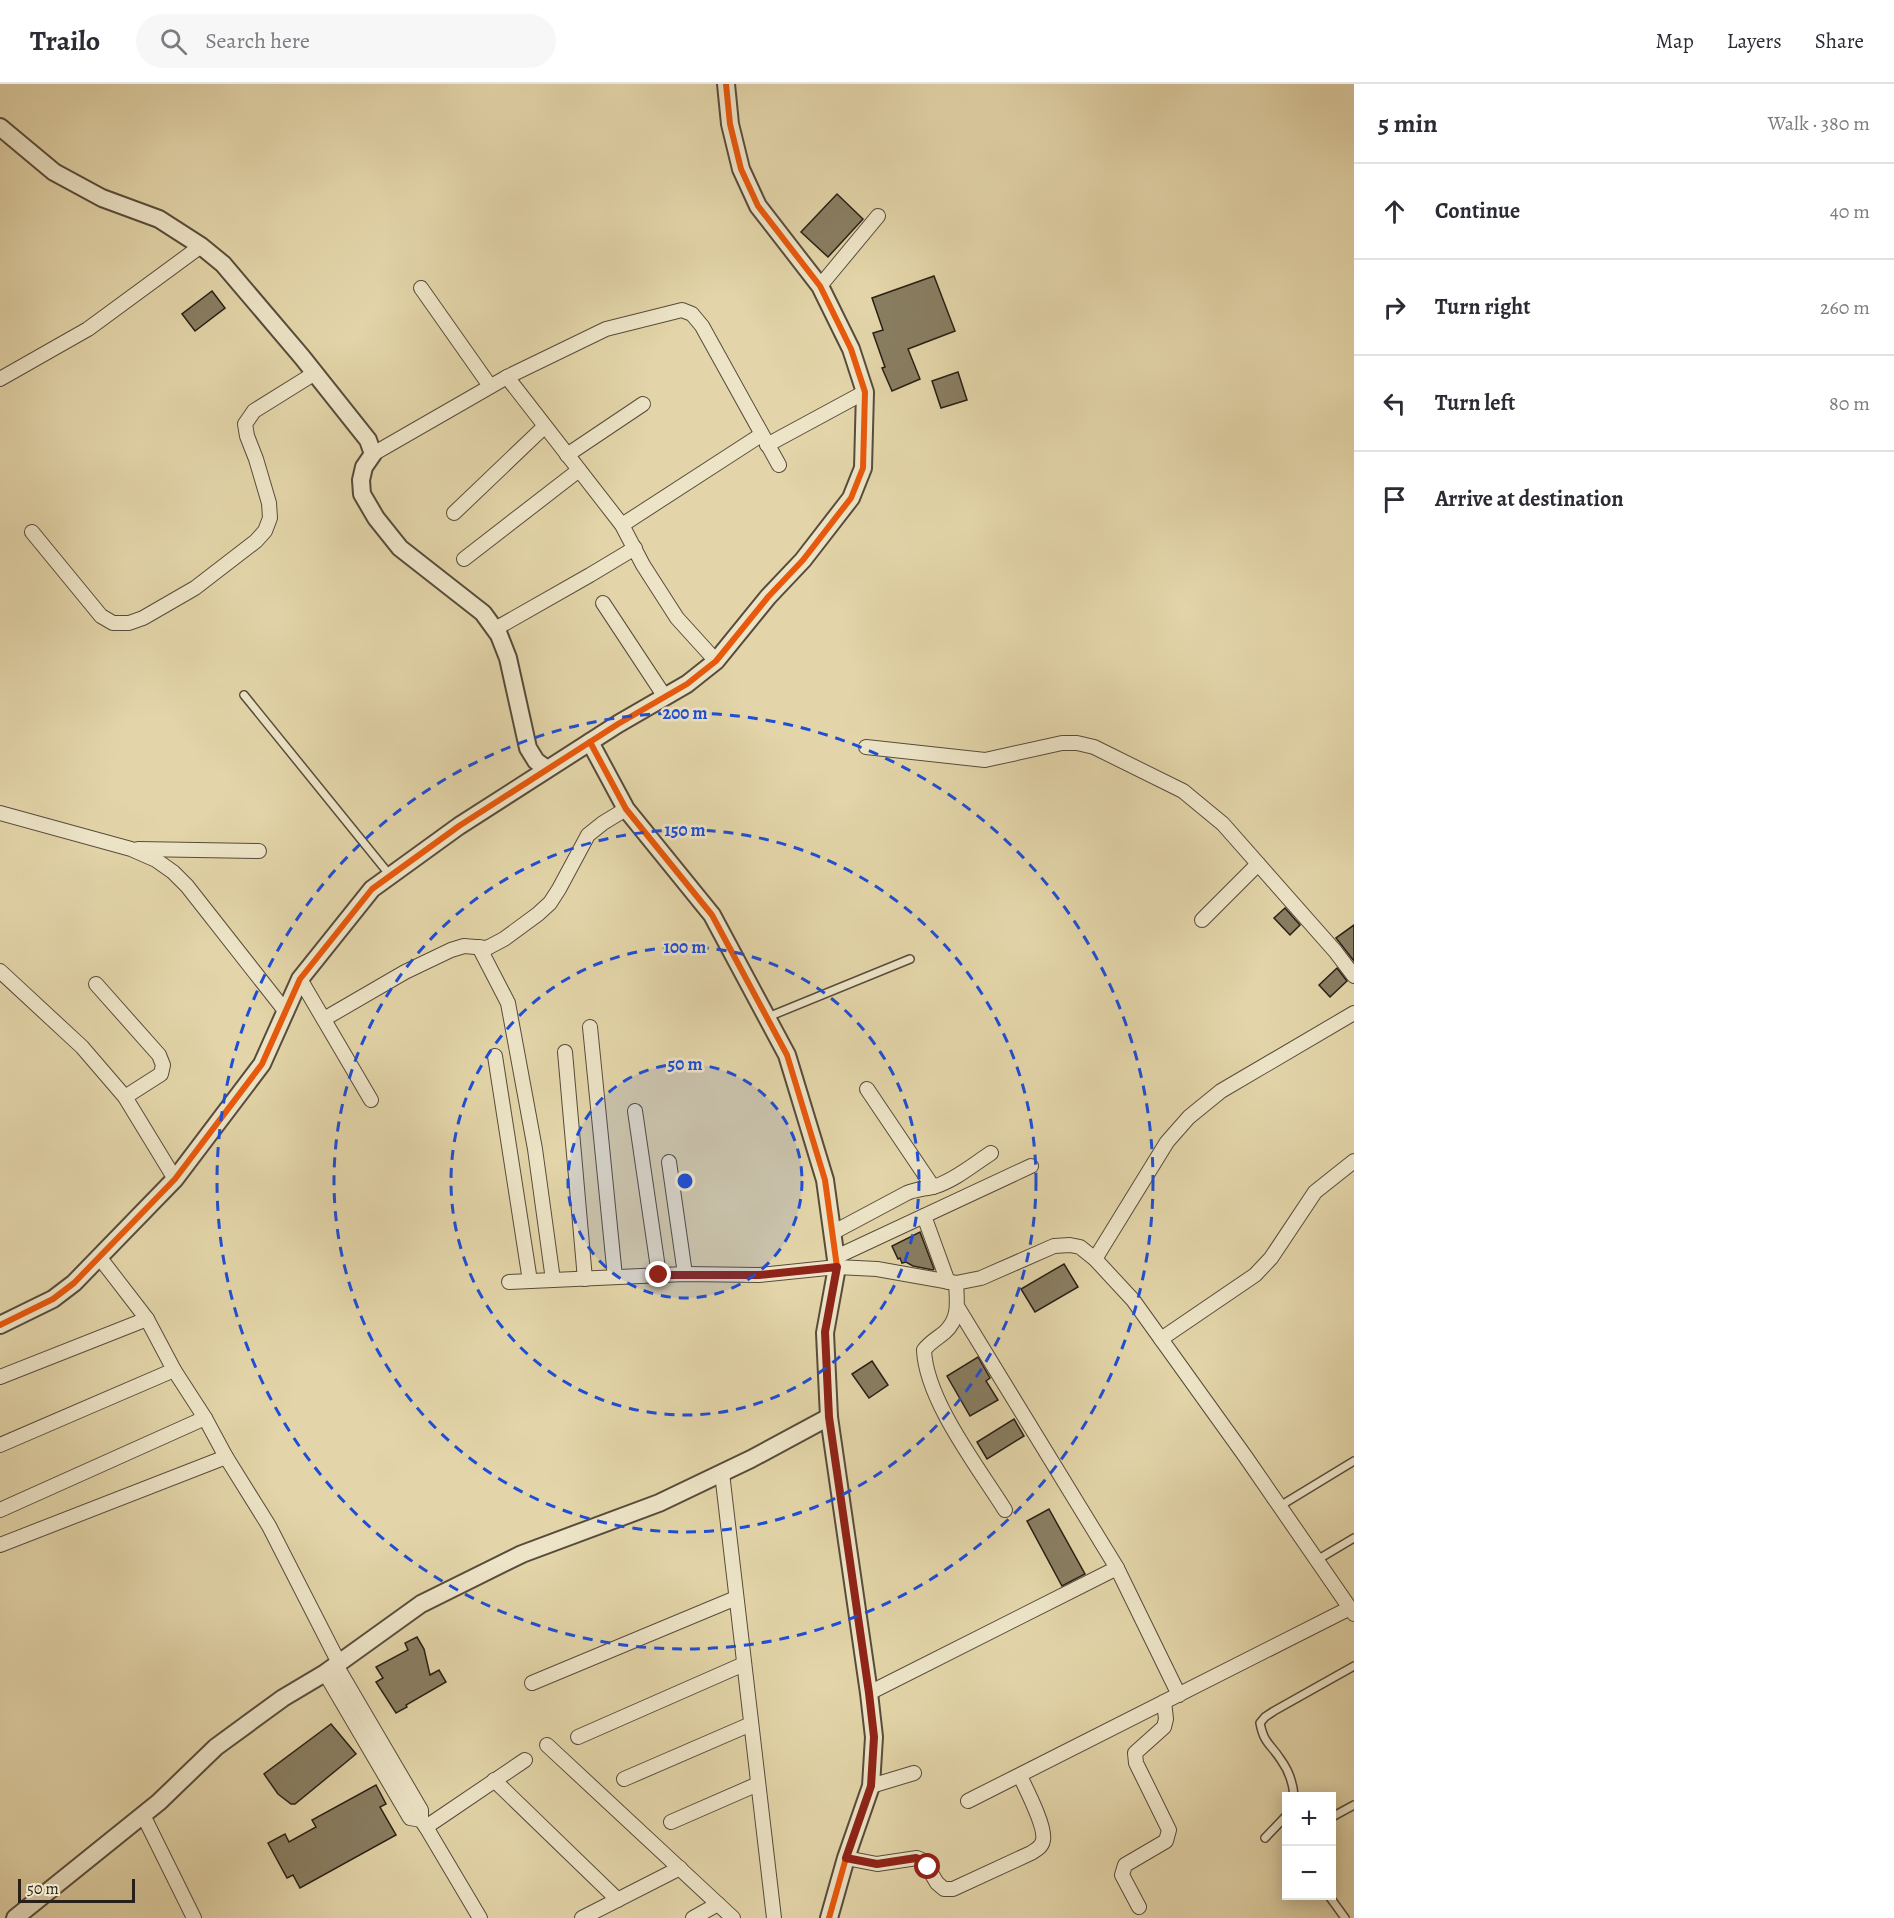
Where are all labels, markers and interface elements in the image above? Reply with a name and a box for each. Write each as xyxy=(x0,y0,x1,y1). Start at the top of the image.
search box xyxy=(136,14,556,68)
text: Trailo xyxy=(30,22,100,60)
icon: search xyxy=(157,25,190,58)
text: Search here xyxy=(205,26,310,56)
text: Map xyxy=(1655,27,1694,55)
text: Layers xyxy=(1727,27,1782,55)
text: Share xyxy=(1815,27,1864,55)
text: 5 min xyxy=(1378,106,1438,141)
text: Walk · 380 m xyxy=(1768,110,1870,137)
icon: ahead xyxy=(1378,195,1411,228)
text: Continue xyxy=(1435,196,1520,226)
text: 40 m xyxy=(1830,198,1870,225)
icon: right xyxy=(1378,291,1411,324)
text: Turn right xyxy=(1435,292,1531,322)
text: 260 m xyxy=(1820,294,1870,321)
icon: left xyxy=(1378,387,1411,420)
text: Turn left xyxy=(1435,388,1515,418)
text: 80 m xyxy=(1829,390,1870,417)
icon: arrive xyxy=(1378,483,1411,516)
text: Arrive at destination xyxy=(1435,484,1624,514)
text: 200 m xyxy=(662,701,708,725)
text: 150 m xyxy=(664,818,706,842)
text: 100 m xyxy=(664,935,706,959)
text: 50 m xyxy=(668,1052,702,1076)
centre of rings xyxy=(675,1171,695,1191)
route end xyxy=(645,1261,671,1287)
map controls xyxy=(1282,1792,1336,1900)
button: + xyxy=(1282,1792,1336,1846)
button: − xyxy=(1282,1846,1336,1900)
route start xyxy=(914,1853,940,1879)
scale bar xyxy=(18,1876,135,1904)
text: 50 m xyxy=(27,1878,59,1900)

